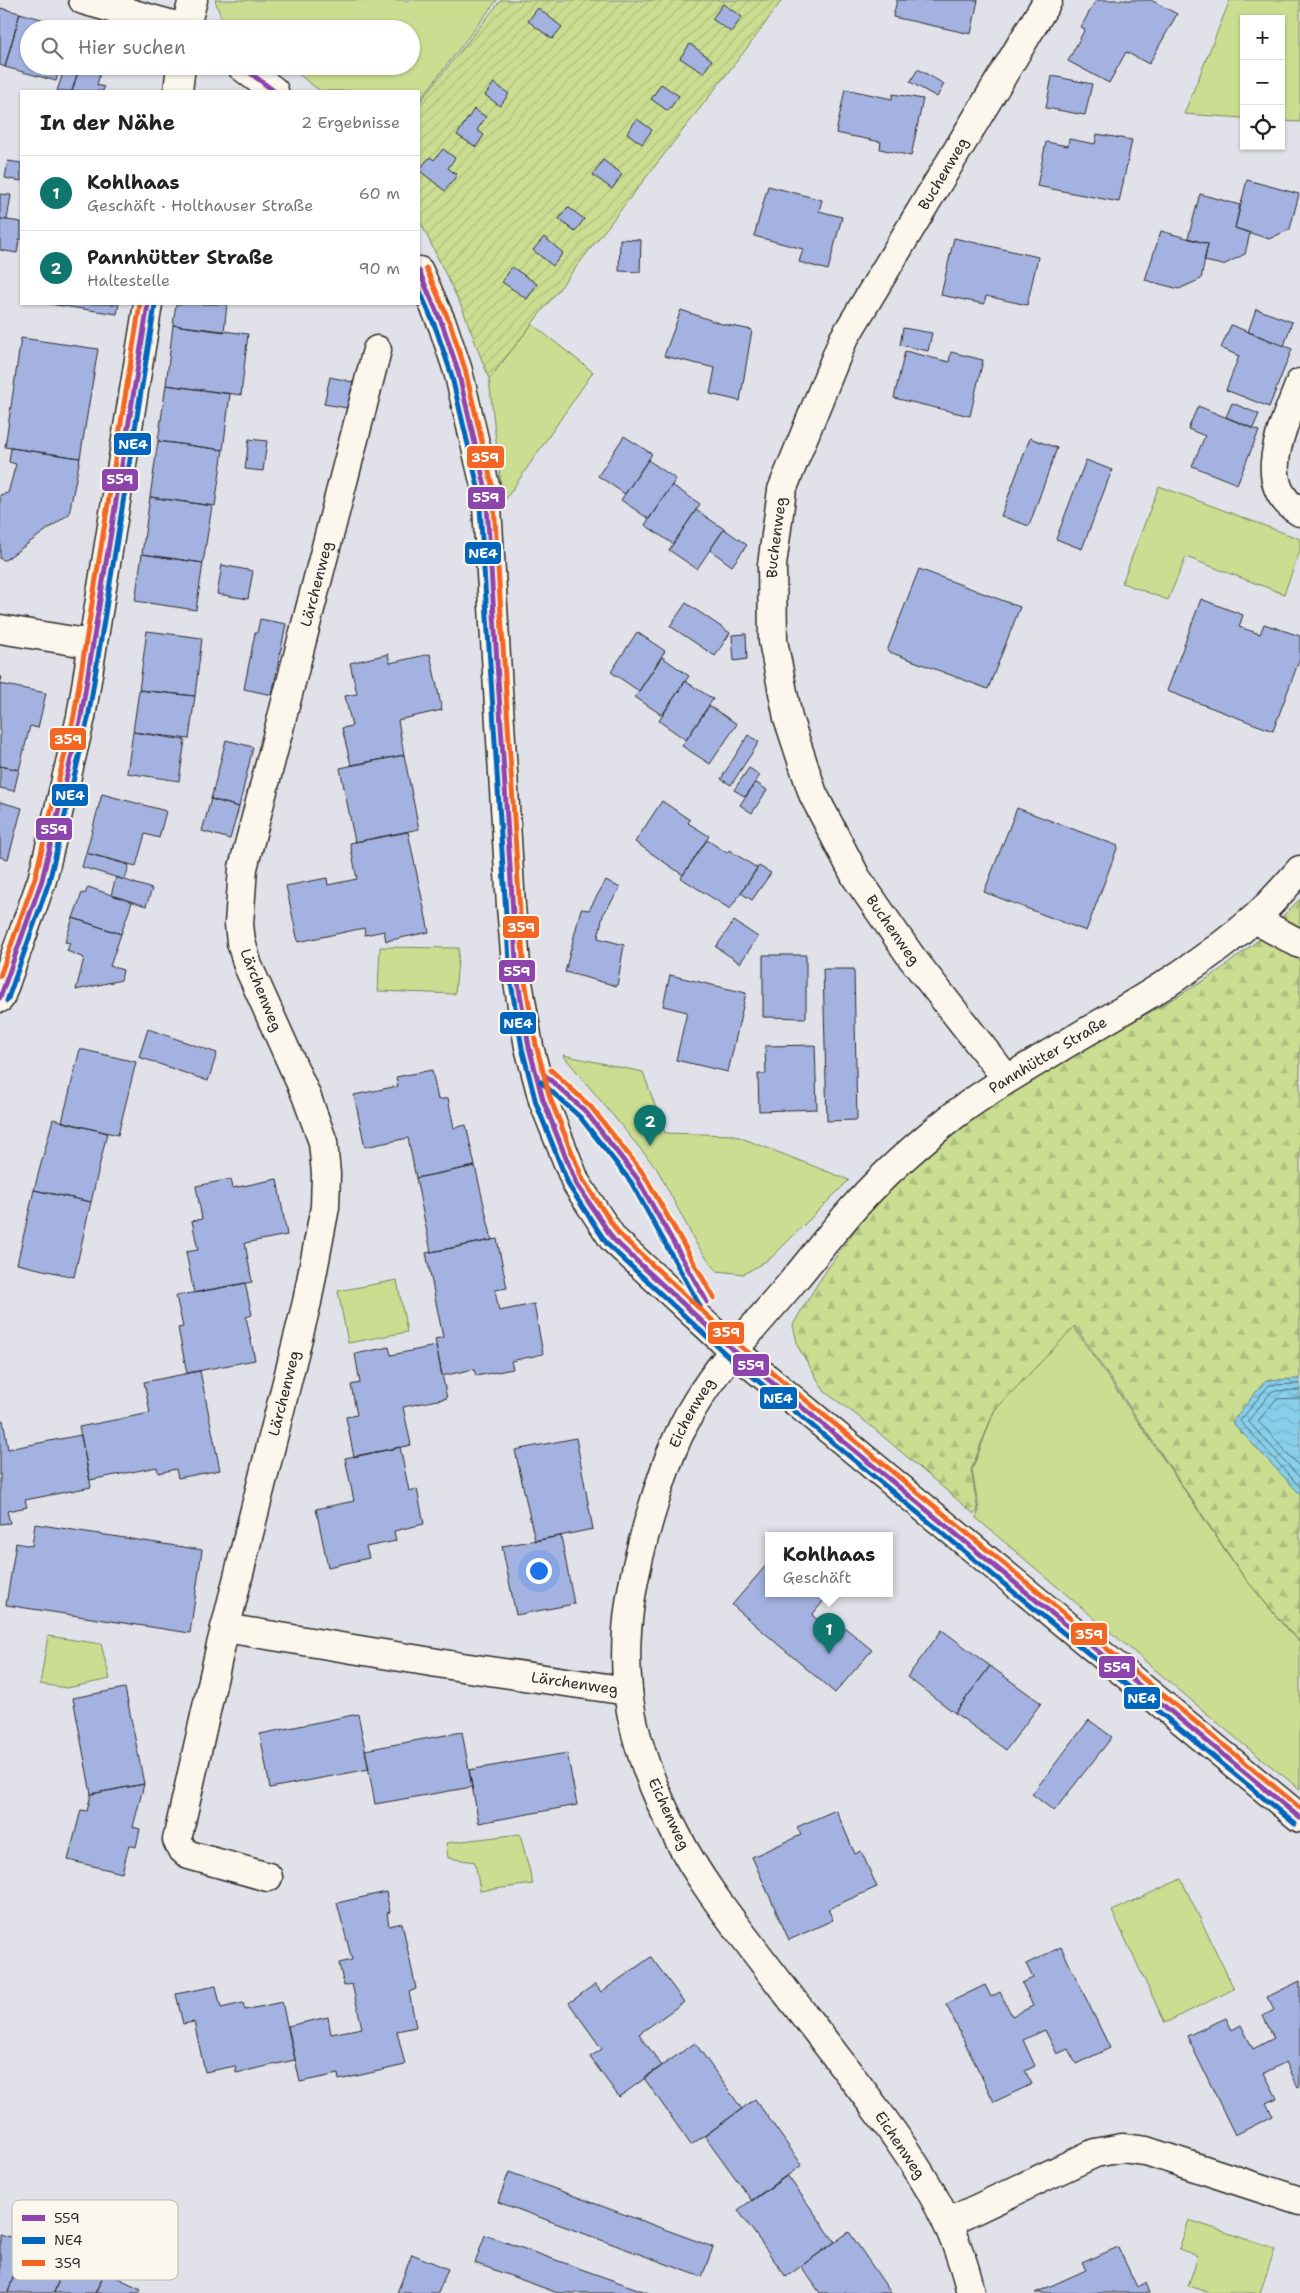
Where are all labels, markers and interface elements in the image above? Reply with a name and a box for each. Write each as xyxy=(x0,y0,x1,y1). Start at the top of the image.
map controls xyxy=(1240,15,1285,150)
button: + xyxy=(1240,15,1285,60)
search box xyxy=(20,20,420,75)
icon: search xyxy=(38,34,66,62)
text: Hier suchen xyxy=(78,35,186,60)
button: − xyxy=(1240,60,1285,105)
button: locate xyxy=(1240,105,1285,150)
text: In der Nähe xyxy=(40,109,175,137)
text: 2 Ergebnisse xyxy=(301,112,400,133)
street label: Buchenweg xyxy=(914,134,973,214)
text: Kohlhaas xyxy=(87,170,179,195)
text: 1 xyxy=(52,183,60,204)
text: 60 m xyxy=(359,183,400,204)
text: Geschäft · Holthauser Straße xyxy=(87,195,313,216)
text: Pannhütter Straße xyxy=(87,245,273,270)
text: 2 xyxy=(50,258,62,279)
text: 90 m xyxy=(359,258,400,279)
text: Haltestelle xyxy=(87,270,170,291)
line badge: NE4 xyxy=(113,432,152,456)
text: NE4 xyxy=(118,435,148,453)
line badge: 359 xyxy=(466,445,505,469)
text: 359 xyxy=(471,448,499,466)
line badge: 559 xyxy=(101,468,139,492)
text: 559 xyxy=(107,470,133,488)
line badge: 559 xyxy=(467,486,506,510)
text: 559 xyxy=(473,488,499,506)
street label: Buchenweg xyxy=(762,496,791,578)
street label: Lärchenweg xyxy=(296,539,337,629)
line badge: NE4 xyxy=(464,541,502,565)
text: NE4 xyxy=(468,544,498,562)
line badge: 359 xyxy=(49,727,87,751)
text: 359 xyxy=(54,730,82,748)
line badge: NE4 xyxy=(51,783,89,807)
text: NE4 xyxy=(55,786,85,804)
line badge: 559 xyxy=(35,817,73,841)
text: 559 xyxy=(41,820,67,838)
street label: Buchenweg xyxy=(861,891,925,969)
line badge: 359 xyxy=(502,915,540,939)
text: 359 xyxy=(507,918,535,936)
street label: Lärchenweg xyxy=(235,946,287,1034)
line badge: 559 xyxy=(498,959,536,983)
text: 559 xyxy=(504,962,530,980)
line badge: NE4 xyxy=(499,1011,537,1035)
street label: Pannhütter Straße xyxy=(985,1012,1111,1098)
text: NE4 xyxy=(503,1014,533,1032)
pin: 2 xyxy=(634,1105,666,1146)
line badge: 359 xyxy=(707,1321,745,1345)
text: 359 xyxy=(712,1323,740,1341)
street label: Lärchenweg xyxy=(264,1348,304,1438)
line badge: 559 xyxy=(732,1353,770,1377)
text: 559 xyxy=(738,1356,764,1374)
street label: Eichenweg xyxy=(664,1374,720,1451)
line badge: NE4 xyxy=(759,1386,798,1410)
text: NE4 xyxy=(763,1389,793,1407)
popup xyxy=(765,1532,893,1597)
text: Kohlhaas xyxy=(783,1542,875,1567)
your location xyxy=(526,1558,552,1584)
text: Geschäft xyxy=(783,1567,851,1588)
pin: 1 xyxy=(813,1613,845,1654)
line badge: 359 xyxy=(1070,1622,1108,1646)
text: 359 xyxy=(1075,1625,1103,1643)
line badge: 559 xyxy=(1098,1655,1136,1679)
text: 559 xyxy=(1104,1658,1130,1676)
street label: Lärchenweg xyxy=(530,1667,619,1699)
line badge: NE4 xyxy=(1123,1686,1161,1710)
text: NE4 xyxy=(1127,1689,1157,1707)
street label: Eichenweg xyxy=(644,1775,694,1853)
street label: Eichenweg xyxy=(870,2107,930,2183)
legend xyxy=(12,2200,178,2280)
text: 559 xyxy=(54,2209,80,2227)
text: NE4 xyxy=(54,2231,83,2249)
text: 359 xyxy=(54,2254,81,2272)

